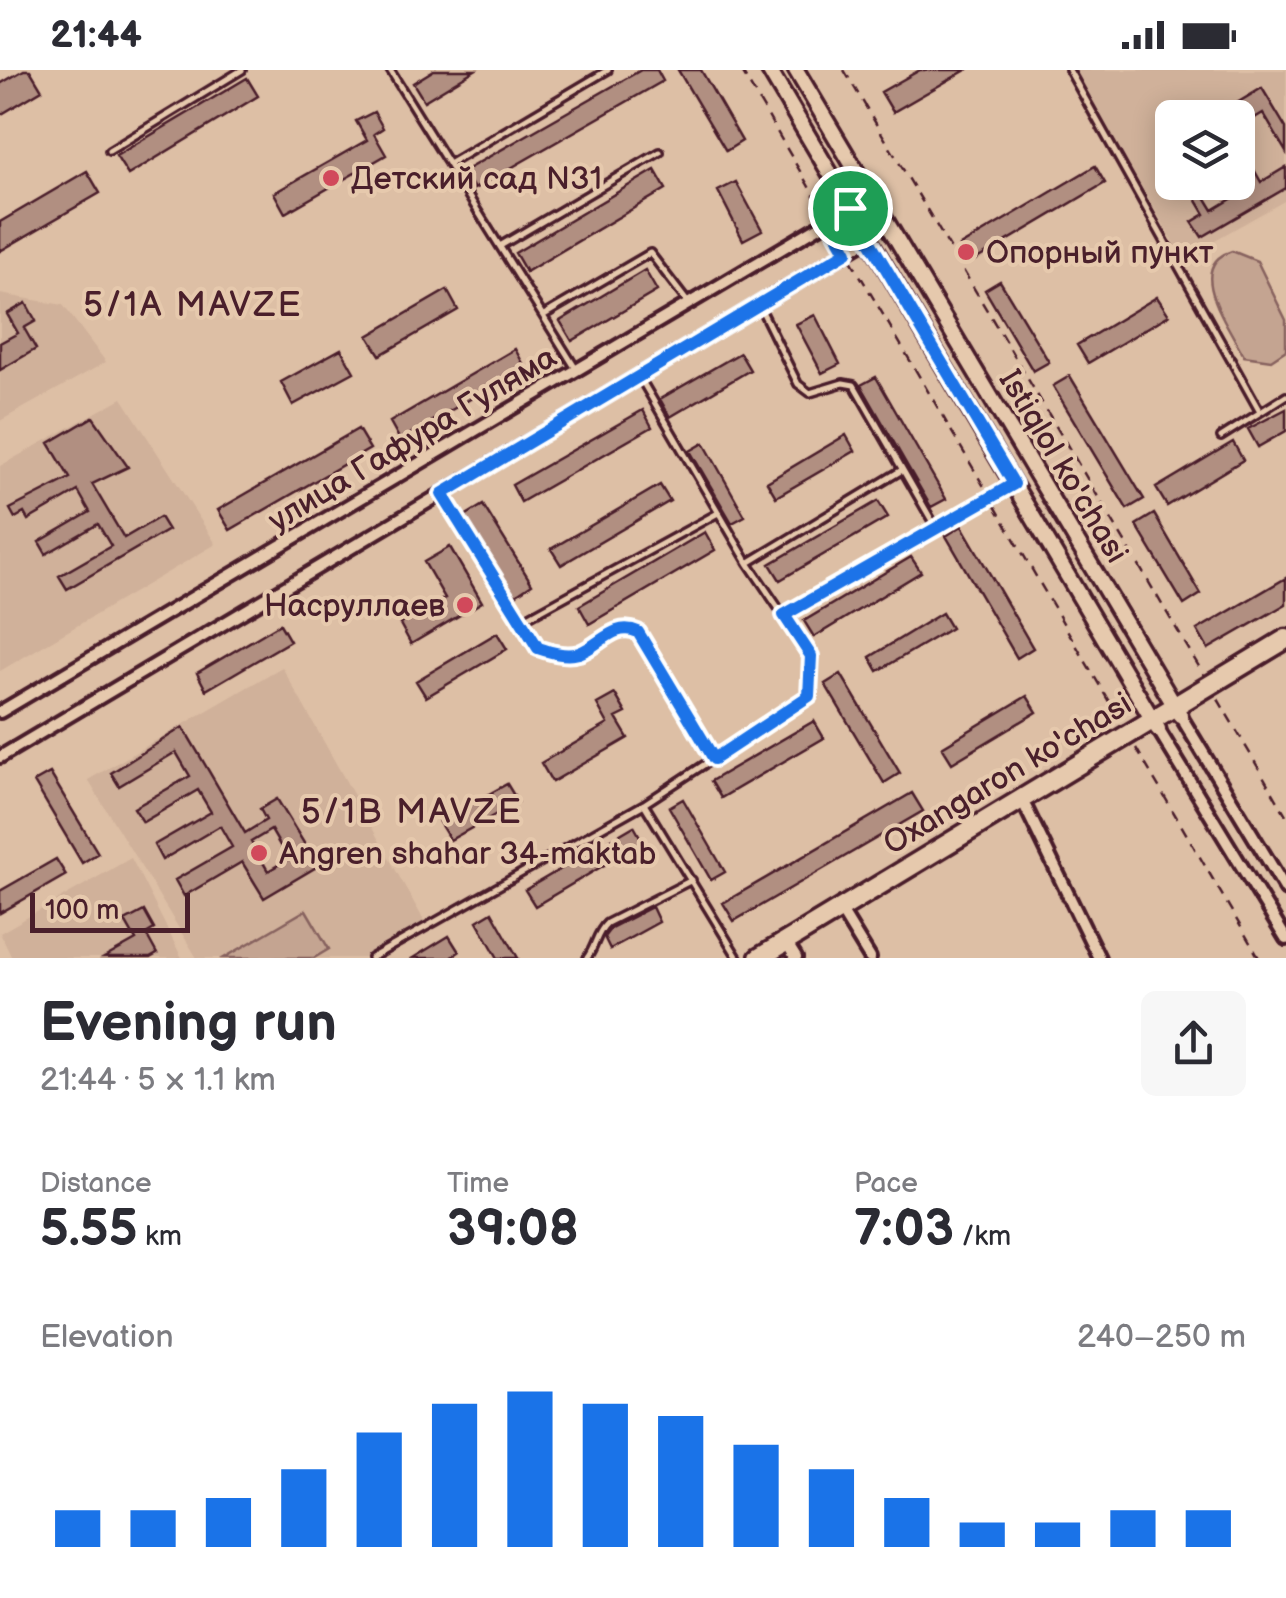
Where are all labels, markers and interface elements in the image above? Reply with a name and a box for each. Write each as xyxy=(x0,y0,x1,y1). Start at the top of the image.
text: 21:44 xyxy=(50,13,142,58)
map controls xyxy=(1155,100,1255,200)
button: layers xyxy=(1155,100,1255,200)
place label: Детский сад N31 xyxy=(351,160,602,199)
pin xyxy=(808,166,893,251)
marker: Детский сад N31 xyxy=(320,167,342,189)
icon: arrive xyxy=(823,181,878,236)
place label: Опорный пункт xyxy=(986,234,1214,273)
marker: Опорный пункт xyxy=(955,241,977,263)
district label: 5/1A MAVZE xyxy=(83,284,303,327)
street label: улица Гафура Гуляма xyxy=(262,338,564,541)
street label: Istiqlol ko'chasi xyxy=(990,363,1136,570)
place label: Насруллаев xyxy=(264,587,445,626)
marker: Насруллаев xyxy=(454,594,476,616)
street label: Oxangaron ko'chasi xyxy=(877,685,1139,864)
district label: 5/1B MAVZE xyxy=(301,791,523,834)
place label: Angren shahar 34-maktab xyxy=(279,835,656,874)
marker: Angren shahar 34-maktab xyxy=(248,842,270,864)
scale bar xyxy=(30,888,190,933)
text: 100 m xyxy=(45,894,119,927)
text: Evening run xyxy=(40,990,337,1057)
button: share xyxy=(1141,991,1246,1096)
text: 21:44 · 5 × 1.1 km xyxy=(40,1061,276,1100)
text: Distance xyxy=(40,1167,152,1200)
text: Time xyxy=(447,1167,509,1200)
text: Pace xyxy=(854,1167,918,1200)
text: 5.55 xyxy=(40,1200,138,1260)
text: 39:08 xyxy=(447,1200,579,1260)
text: 7:03 xyxy=(854,1200,954,1260)
text: km xyxy=(138,1220,182,1253)
text: /km xyxy=(954,1220,1011,1253)
text: Elevation xyxy=(40,1318,173,1357)
text: 240–250 m xyxy=(1077,1318,1246,1357)

